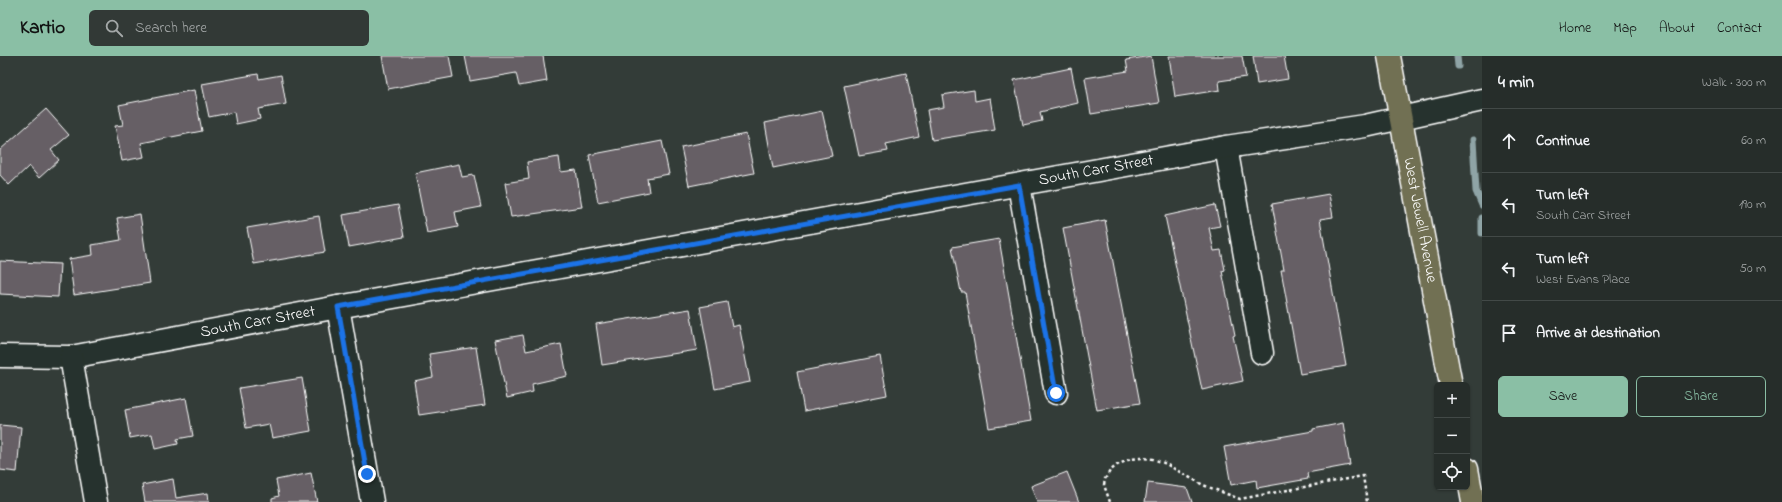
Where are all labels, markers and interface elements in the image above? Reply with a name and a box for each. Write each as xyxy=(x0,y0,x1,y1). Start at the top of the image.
search box xyxy=(89,10,369,46)
text: Kartio xyxy=(20,15,65,42)
icon: search xyxy=(103,17,125,39)
text: Search here xyxy=(135,17,207,39)
text: Home xyxy=(1559,18,1591,39)
text: Map xyxy=(1613,18,1637,39)
text: About xyxy=(1659,18,1695,39)
text: Contact xyxy=(1717,18,1762,39)
text: 4 min xyxy=(1498,70,1534,95)
text: Walk · 300 m xyxy=(1702,73,1766,92)
icon: ahead xyxy=(1498,130,1520,152)
text: Continue xyxy=(1536,130,1590,152)
text: 60 m xyxy=(1741,131,1766,150)
street label: South Carr Street xyxy=(1037,148,1156,193)
street label: West Jewell Avenue xyxy=(1396,155,1444,286)
text: Turn left xyxy=(1536,184,1589,206)
icon: left xyxy=(1498,194,1520,216)
text: 190 m xyxy=(1739,195,1766,214)
text: South Carr Street xyxy=(1536,206,1631,225)
text: Turn left xyxy=(1536,248,1589,270)
icon: left xyxy=(1498,258,1520,280)
text: 50 m xyxy=(1740,259,1766,278)
text: West Evans Place xyxy=(1536,270,1630,289)
street label: South Carr Street xyxy=(198,299,318,345)
icon: arrive xyxy=(1498,322,1520,344)
text: Arrive at destination xyxy=(1536,322,1660,344)
button: Save xyxy=(1498,376,1628,417)
button: Share xyxy=(1636,376,1766,417)
map controls xyxy=(1434,382,1470,490)
button: + xyxy=(1434,382,1470,418)
route start xyxy=(1047,384,1065,402)
button: − xyxy=(1434,418,1470,454)
button: locate xyxy=(1434,454,1470,490)
route end xyxy=(358,465,376,483)

